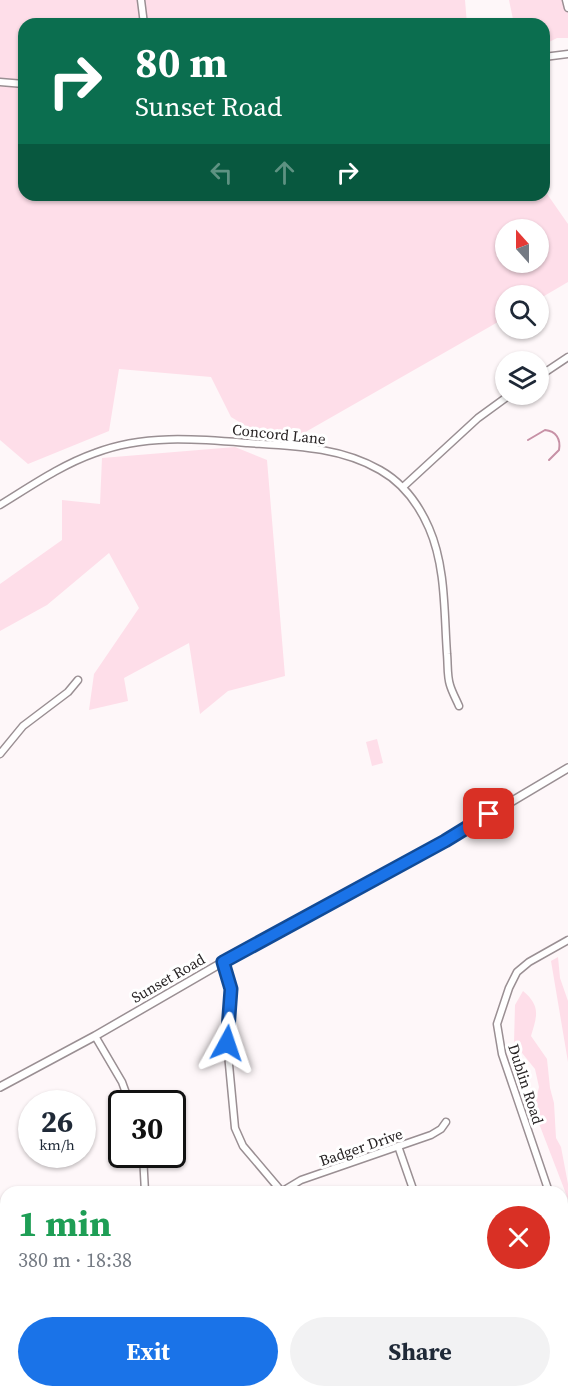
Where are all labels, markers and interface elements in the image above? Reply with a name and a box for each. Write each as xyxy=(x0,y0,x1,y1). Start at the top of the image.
text: 80 m xyxy=(135,33,228,91)
icon: right xyxy=(36,42,114,120)
text: Sunset Road xyxy=(135,88,282,125)
icon: left xyxy=(205,156,238,189)
icon: ahead xyxy=(268,156,301,189)
icon: right xyxy=(331,156,364,189)
north arrow xyxy=(495,219,549,273)
map controls xyxy=(495,219,549,405)
button: search xyxy=(495,285,549,339)
button: layers xyxy=(495,351,549,405)
street label: Concord Lane xyxy=(231,419,327,449)
pin xyxy=(463,788,514,839)
icon: arrive xyxy=(472,797,505,830)
street label: Sunset Road xyxy=(127,948,209,1008)
position arrow xyxy=(195,1011,259,1075)
street label: Dublin Road xyxy=(503,1041,549,1127)
speed limit sign: 30 xyxy=(108,1090,186,1168)
text: 26 xyxy=(41,1101,73,1142)
street label: Badger Drive xyxy=(317,1123,406,1171)
text: km/h xyxy=(39,1134,75,1155)
text: 1 min xyxy=(18,1199,111,1248)
button: close xyxy=(487,1206,550,1269)
text: 380 m · 18:38 xyxy=(18,1246,132,1274)
button: Exit xyxy=(18,1317,278,1386)
button: Share xyxy=(290,1317,550,1386)

